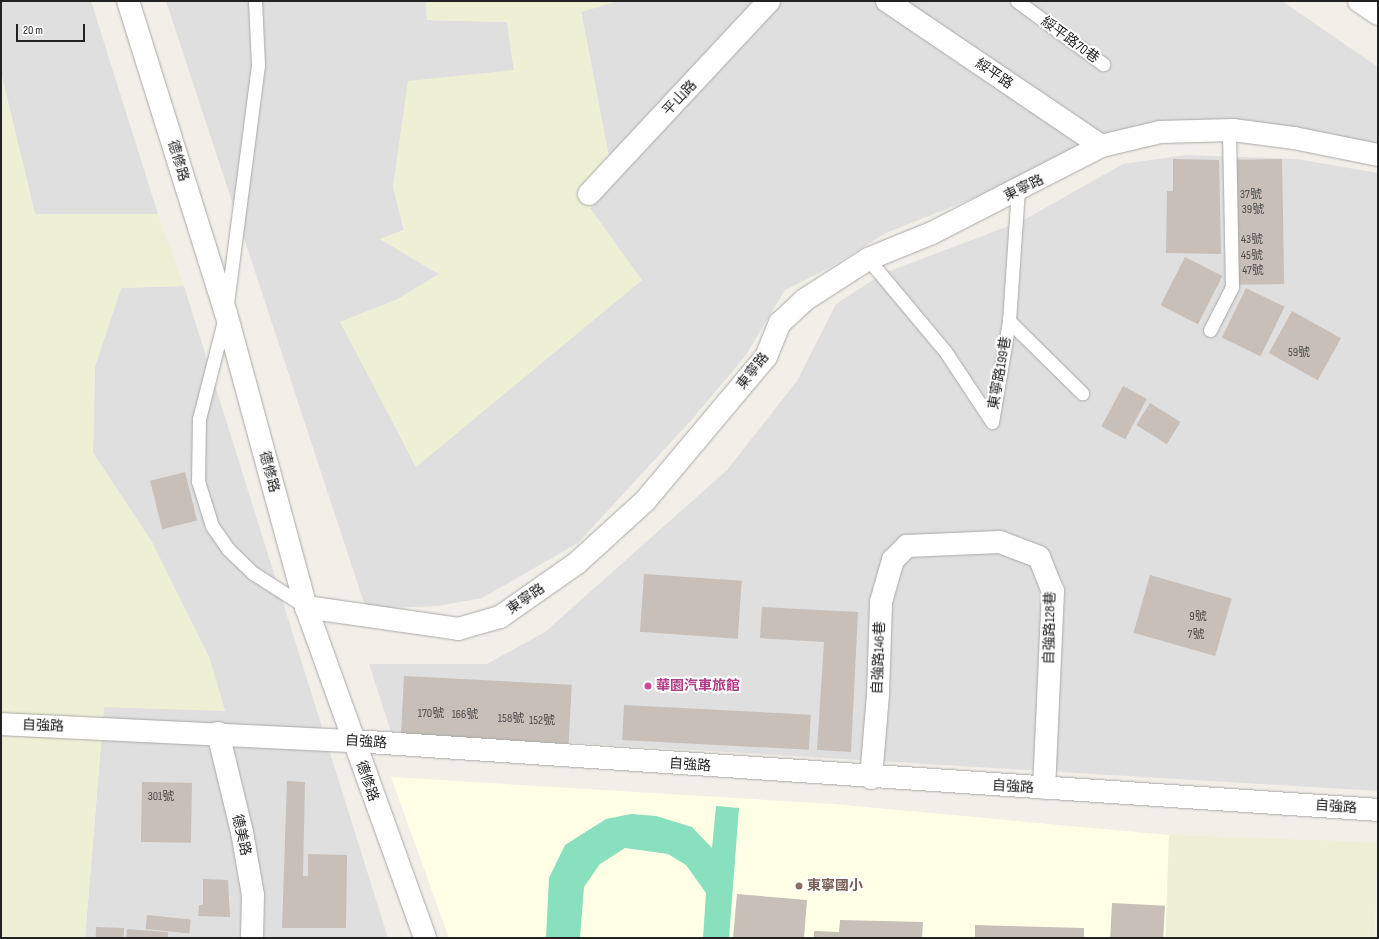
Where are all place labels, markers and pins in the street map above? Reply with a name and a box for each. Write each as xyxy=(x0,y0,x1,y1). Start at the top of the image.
place label: 華園汽車旅館 xyxy=(656,678,740,694)
marker: 華園汽車旅館 xyxy=(643,681,653,691)
place label: 東寧國小 xyxy=(807,878,863,894)
marker: 東寧國小 xyxy=(794,881,804,891)

